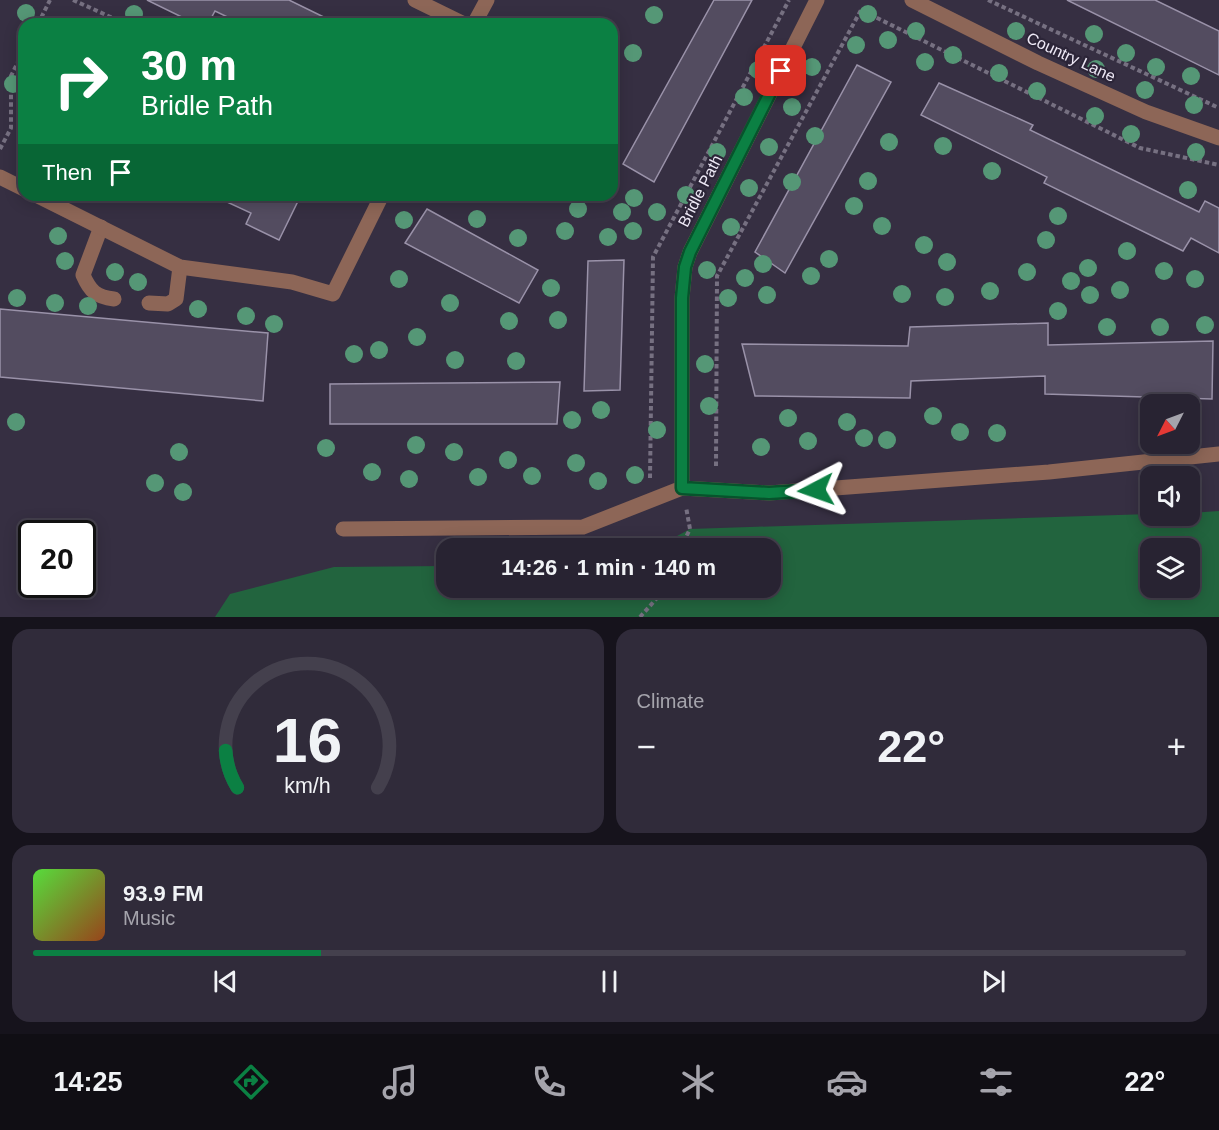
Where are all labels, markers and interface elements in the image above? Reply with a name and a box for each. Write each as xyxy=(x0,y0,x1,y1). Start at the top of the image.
street label: Country Lane xyxy=(1024,29,1118,85)
icon: right xyxy=(42,42,120,120)
text: 30 m xyxy=(141,42,237,89)
pin xyxy=(755,45,806,96)
icon: arrive xyxy=(764,54,797,87)
text: Bridle Path xyxy=(141,91,273,121)
street label: Bridle Path xyxy=(675,152,725,230)
icon: arrive xyxy=(104,156,137,189)
text: Then xyxy=(42,160,92,185)
north arrow xyxy=(1140,394,1200,454)
map controls xyxy=(1140,394,1200,598)
position arrow xyxy=(784,458,848,522)
button: sound xyxy=(1140,466,1200,526)
speed limit sign: 20 xyxy=(18,520,96,598)
button: layers xyxy=(1140,538,1200,598)
text: 14:26 · 1 min · 140 m xyxy=(501,555,716,580)
text: Climate xyxy=(637,690,704,712)
text: 16 xyxy=(273,706,342,775)
text: 22° xyxy=(877,721,945,772)
text: − xyxy=(637,728,656,765)
text: + xyxy=(1167,728,1186,765)
text: km/h xyxy=(285,774,331,798)
text: 93.9 FM xyxy=(123,881,204,906)
text: Music xyxy=(123,907,175,929)
icon: previous xyxy=(209,965,242,998)
icon: pause xyxy=(593,965,626,998)
icon: next xyxy=(977,965,1010,998)
icon: directions xyxy=(230,1061,272,1103)
icon: music xyxy=(379,1061,421,1103)
icon: phone xyxy=(528,1061,570,1103)
icon: climate xyxy=(677,1061,719,1103)
icon: car xyxy=(826,1061,868,1103)
icon: filters xyxy=(975,1061,1017,1103)
text: 14:25 xyxy=(54,1067,123,1097)
text: 22° xyxy=(1125,1067,1165,1097)

